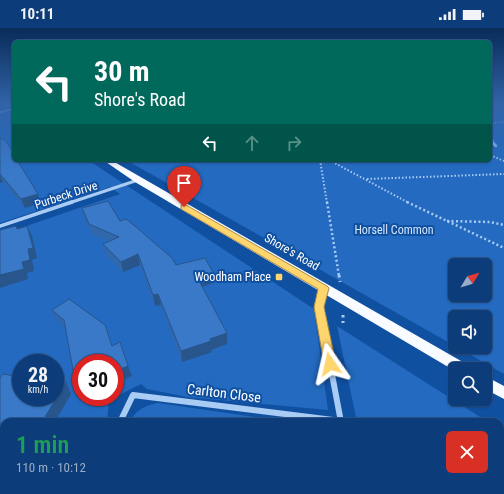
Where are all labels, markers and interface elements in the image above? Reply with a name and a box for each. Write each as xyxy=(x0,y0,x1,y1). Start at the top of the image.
text: 10:11 xyxy=(20,5,54,23)
text: 30 m xyxy=(94,55,150,88)
icon: left xyxy=(28,56,80,108)
text: Shore's Road xyxy=(94,89,186,110)
icon: left xyxy=(199,132,221,154)
icon: ahead xyxy=(241,132,263,154)
icon: right xyxy=(283,132,305,154)
pin xyxy=(167,166,201,207)
icon: arrive xyxy=(173,172,195,194)
street label: Purbeck Drive xyxy=(33,178,100,212)
park label: Horsell Common xyxy=(354,223,434,237)
street label: Shore's Road xyxy=(262,231,322,273)
north arrow xyxy=(448,258,492,302)
map controls xyxy=(448,258,492,406)
place label: Woodham Place xyxy=(194,270,271,284)
marker: Woodham Place xyxy=(274,272,284,282)
button: sound xyxy=(448,310,492,354)
position arrow xyxy=(309,343,351,385)
speed limit sign: 30 xyxy=(72,354,124,406)
button: search xyxy=(448,362,492,406)
text: 28 xyxy=(28,363,48,387)
street label: Carlton Close xyxy=(186,381,262,406)
text: km/h xyxy=(28,384,48,395)
text: 1 min xyxy=(16,431,69,459)
button: close xyxy=(446,431,488,473)
text: 110 m · 10:12 xyxy=(16,460,86,475)

